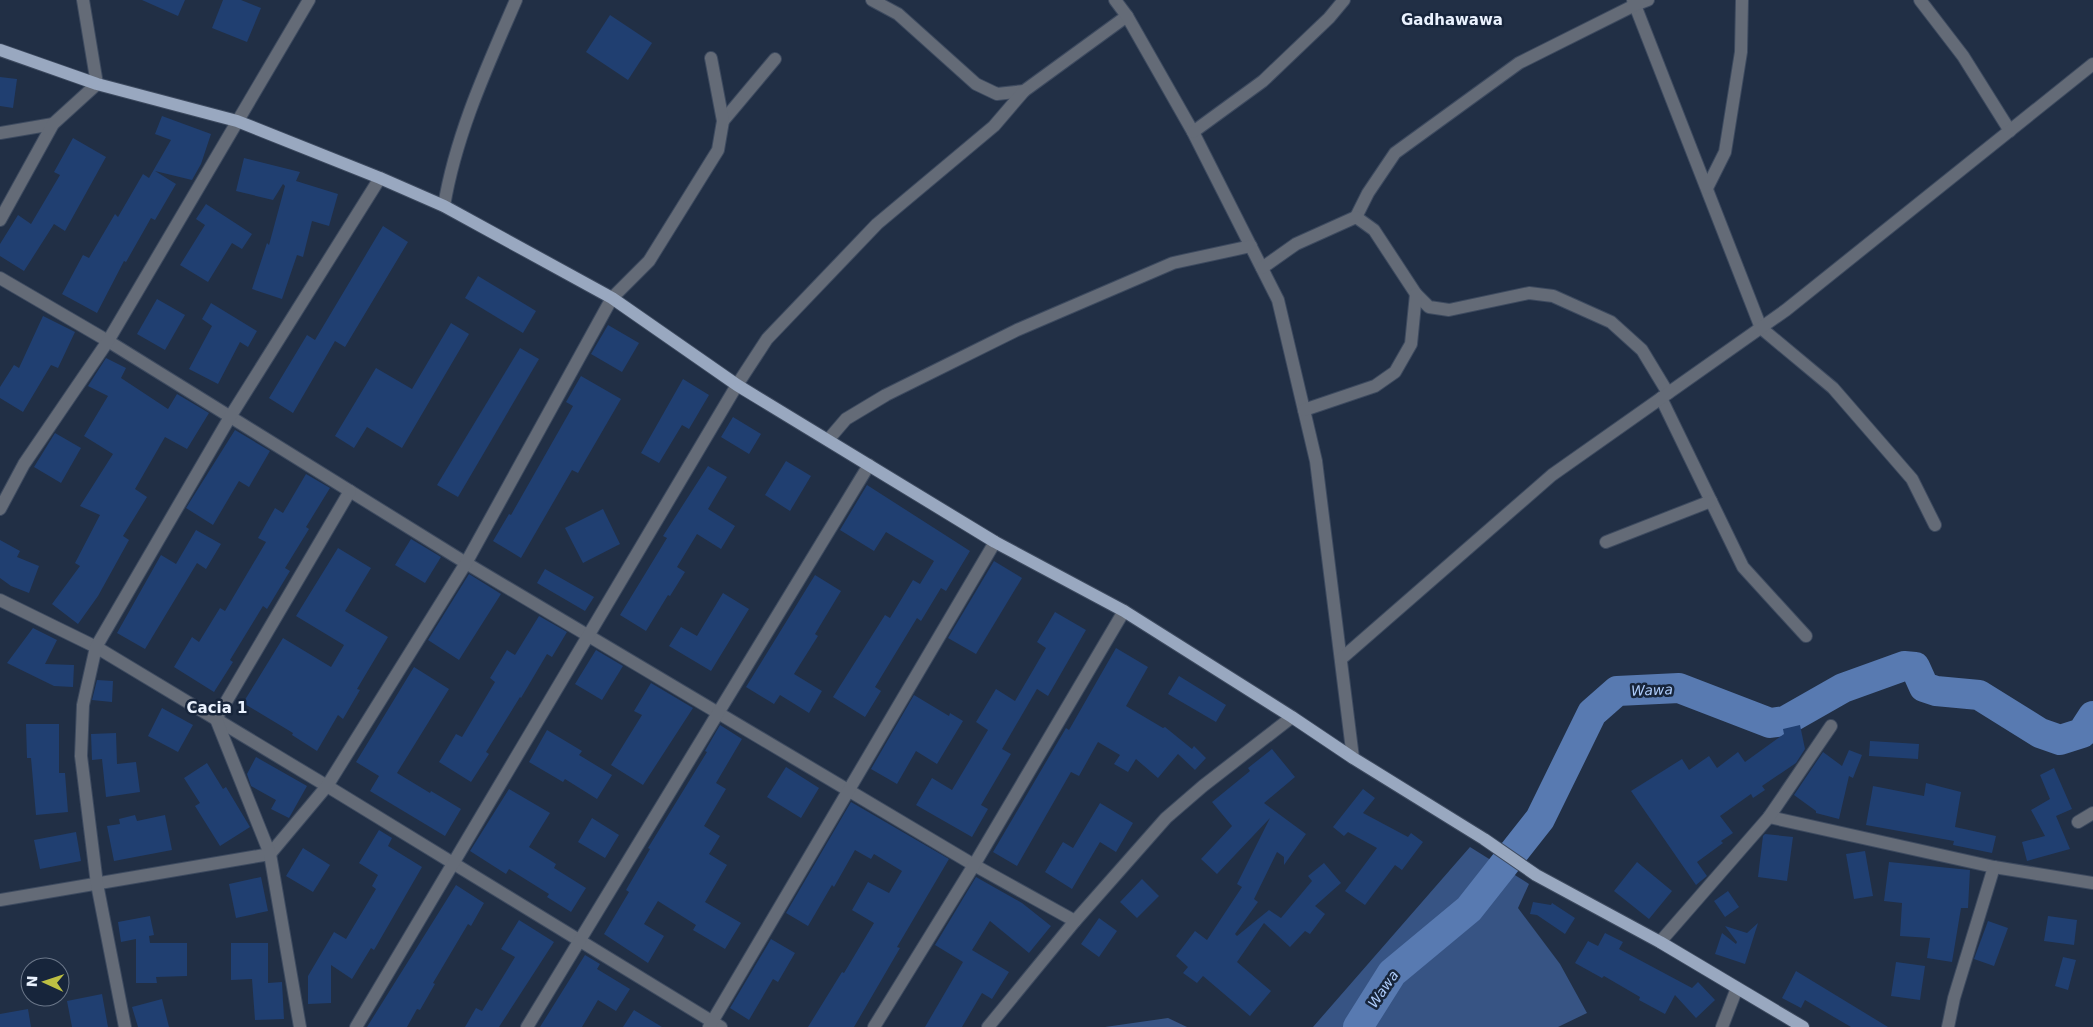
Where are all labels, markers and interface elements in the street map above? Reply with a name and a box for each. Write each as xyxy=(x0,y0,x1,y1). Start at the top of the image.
district label: Gadhawawa xyxy=(1401,11,1503,29)
water label: Wawa xyxy=(1631,681,1673,699)
district label: Cacia 1 xyxy=(187,699,247,717)
north arrow xyxy=(20,957,70,1007)
water label: Wawa xyxy=(1364,967,1402,1011)
text: N xyxy=(24,975,40,988)

